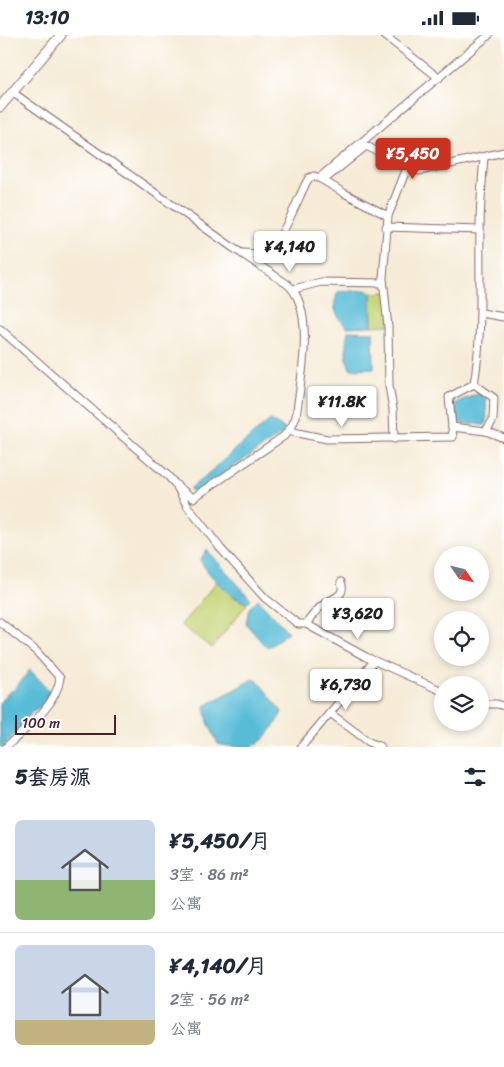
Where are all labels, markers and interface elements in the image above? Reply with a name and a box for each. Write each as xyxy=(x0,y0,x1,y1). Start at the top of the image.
text: 13:10 xyxy=(25,1,69,34)
pin: ¥5,450 xyxy=(372,137,454,180)
text: ¥5,450 xyxy=(387,139,439,168)
pin: ¥4,140 xyxy=(249,231,331,273)
text: ¥4,140 xyxy=(265,232,315,261)
pin: ¥11.8K xyxy=(301,385,383,428)
text: ¥11.8K xyxy=(319,387,365,416)
north arrow xyxy=(434,546,489,601)
map controls xyxy=(434,546,489,731)
pin: ¥3,620 xyxy=(317,597,399,640)
text: ¥3,620 xyxy=(333,599,383,628)
button: locate xyxy=(434,611,489,666)
pin: ¥6,730 xyxy=(305,669,387,711)
text: ¥6,730 xyxy=(321,670,371,699)
button: layers xyxy=(434,676,489,731)
text: 100 m xyxy=(22,711,60,736)
scale bar xyxy=(15,712,116,735)
text: 5套房源 xyxy=(15,758,91,796)
icon: filters xyxy=(461,763,489,791)
text: ¥5,450/月 xyxy=(170,822,271,860)
icon: home xyxy=(55,840,115,900)
text: 3室 · 86 m² xyxy=(170,860,249,889)
text: 公寓 xyxy=(170,889,202,918)
text: ¥4,140/月 xyxy=(170,947,267,985)
icon: home xyxy=(55,965,115,1025)
text: 2室 · 56 m² xyxy=(170,985,249,1014)
text: 公寓 xyxy=(170,1014,202,1043)

